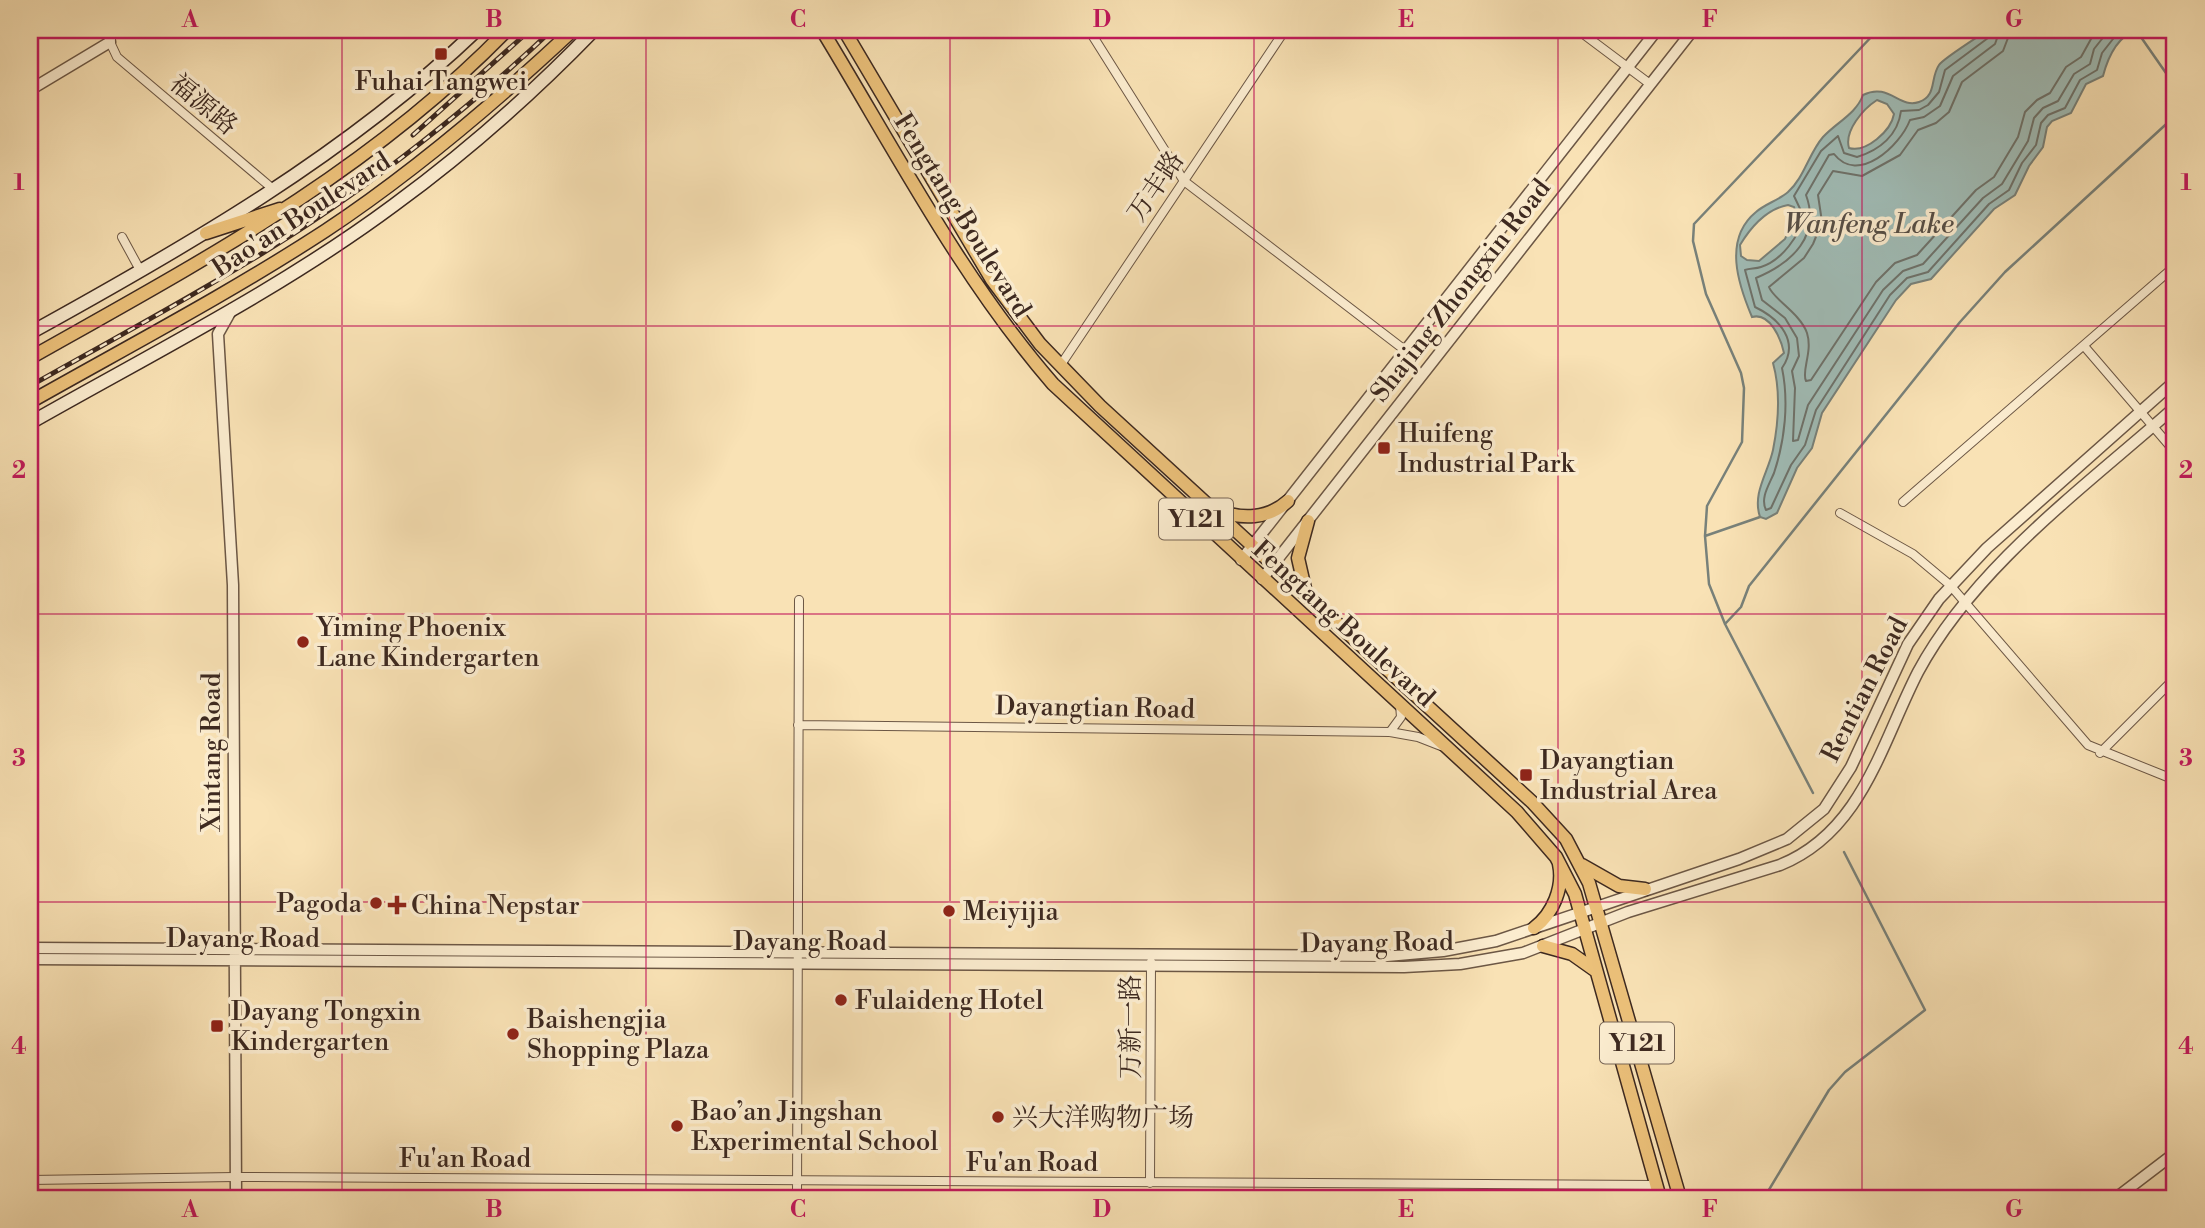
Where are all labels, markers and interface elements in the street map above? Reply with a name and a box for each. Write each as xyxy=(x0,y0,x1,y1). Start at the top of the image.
text: A xyxy=(181,6,199,34)
text: B xyxy=(485,6,503,34)
text: C xyxy=(790,6,806,34)
text: D xyxy=(1093,6,1111,34)
text: E xyxy=(1398,6,1414,34)
text: F xyxy=(1702,6,1718,34)
text: G xyxy=(2005,6,2023,34)
marker: Fuhai Tangwei xyxy=(433,46,449,62)
place label: Fuhai Tangwei xyxy=(355,66,527,98)
street label: 福源路 xyxy=(163,67,244,142)
street label: Fengtang Boulevard xyxy=(886,108,1038,324)
street label: Bao'an Boulevard xyxy=(206,145,397,285)
street label: 万丰路 xyxy=(1121,145,1191,228)
text: 1 xyxy=(13,169,25,197)
text: 1 xyxy=(2180,169,2192,197)
street label: Shajing Zhongxin Road xyxy=(1364,173,1558,408)
water label: Wanfeng Lake xyxy=(1784,207,1954,242)
place label: Huifeng Industrial Park xyxy=(1398,418,1576,480)
marker: Huifeng Industrial Park xyxy=(1376,440,1392,456)
text: 2 xyxy=(12,457,26,485)
text: 2 xyxy=(2179,457,2193,485)
road number: Y121 xyxy=(1159,498,1233,540)
street label: Fengtang Boulevard xyxy=(1245,533,1441,714)
street label: Rentian Road xyxy=(1815,611,1915,767)
place label: Yiming Phoenix Lane Kindergarten xyxy=(315,612,540,674)
marker: Yiming Phoenix Lane Kindergarten xyxy=(295,634,311,650)
street label: Xintang Road xyxy=(196,672,228,833)
street label: Dayangtian Road xyxy=(995,690,1195,726)
text: 3 xyxy=(12,745,26,773)
place label: Dayangtian Industrial Area xyxy=(1540,745,1718,807)
text: 3 xyxy=(2179,745,2193,773)
marker: Dayangtian Industrial Area xyxy=(1518,767,1534,783)
place label: Pagoda xyxy=(276,888,363,920)
place label: China Nepstar xyxy=(411,890,580,922)
marker: Pagoda xyxy=(368,895,384,911)
place label: Meiyijia xyxy=(963,896,1060,928)
marker: China Nepstar xyxy=(389,897,405,913)
marker: Meiyijia xyxy=(941,903,957,919)
street label: Dayang Road xyxy=(166,923,320,955)
street label: Dayang Road xyxy=(733,926,887,958)
street label: Dayang Road xyxy=(1300,926,1454,960)
street label: 万新一路 xyxy=(1115,975,1147,1079)
place label: Fulaideng Hotel xyxy=(855,985,1044,1017)
marker: Fulaideng Hotel xyxy=(833,992,849,1008)
place label: Dayang Tongxin Kindergarten xyxy=(231,996,421,1058)
place label: Baishengjia Shopping Plaza xyxy=(526,1004,710,1066)
marker: Dayang Tongxin Kindergarten xyxy=(209,1018,225,1034)
road number: Y121 xyxy=(1600,1023,1674,1064)
marker: Baishengjia Shopping Plaza xyxy=(505,1026,521,1042)
text: 4 xyxy=(11,1033,27,1061)
text: 4 xyxy=(2178,1033,2194,1061)
place label: Bao’an Jingshan Experimental School xyxy=(690,1096,938,1158)
place label: 兴大洋购物广场 xyxy=(1012,1102,1194,1134)
marker: 兴大洋购物广场 xyxy=(990,1109,1006,1125)
marker: Bao’an Jingshan Experimental School xyxy=(669,1118,685,1134)
street label: Fu'an Road xyxy=(399,1143,531,1175)
street label: Fu'an Road xyxy=(966,1147,1098,1179)
text: A xyxy=(181,1196,199,1224)
text: B xyxy=(485,1196,503,1224)
text: C xyxy=(790,1196,806,1224)
text: D xyxy=(1093,1196,1111,1224)
text: E xyxy=(1398,1196,1414,1224)
text: F xyxy=(1702,1196,1718,1224)
text: G xyxy=(2005,1196,2023,1224)

